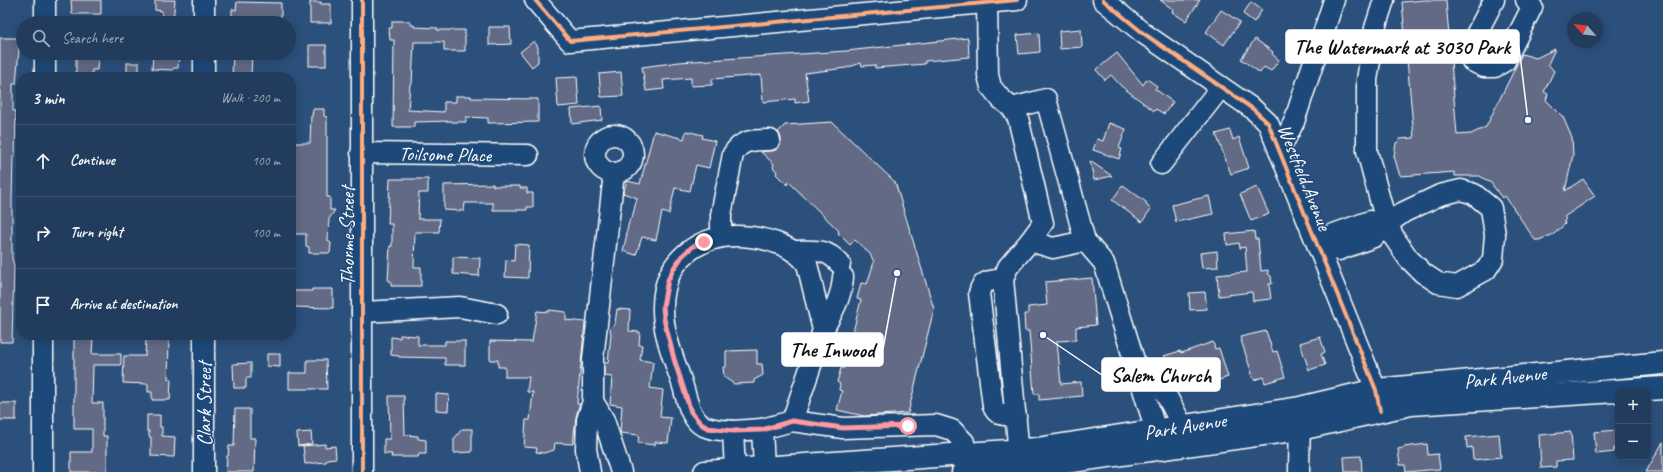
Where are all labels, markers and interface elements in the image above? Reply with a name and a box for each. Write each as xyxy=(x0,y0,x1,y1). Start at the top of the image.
north arrow xyxy=(1567,12,1603,48)
search box xyxy=(16,16,296,60)
icon: search xyxy=(30,27,52,49)
text: Search here xyxy=(62,29,123,48)
callout: The Watermark at 3030 Park xyxy=(1286,30,1519,63)
text: The Watermark at 3030 Park xyxy=(1294,34,1512,60)
text: 3 min xyxy=(32,88,65,109)
text: Walk · 200 m xyxy=(221,90,280,106)
street label: Westfield Avenue xyxy=(1272,120,1338,235)
street label: Toilsome Place xyxy=(399,141,493,168)
icon: ahead xyxy=(32,150,54,172)
text: Continue xyxy=(70,151,115,170)
text: 100 m xyxy=(252,153,280,169)
street label: Thorme Street xyxy=(335,183,360,286)
icon: right xyxy=(32,222,54,244)
text: Turn right xyxy=(70,223,123,242)
text: 100 m xyxy=(252,225,280,241)
route end xyxy=(695,233,713,251)
icon: arrive xyxy=(32,294,54,316)
text: Arrive at destination xyxy=(70,295,177,314)
callout: The Inwood xyxy=(782,333,883,366)
text: The Inwood xyxy=(790,337,878,363)
callout: Salem Church xyxy=(1102,358,1220,391)
street label: Clark Street xyxy=(192,359,217,446)
street label: Park Avenue xyxy=(1463,361,1549,394)
text: Salem Church xyxy=(1111,362,1213,388)
map controls xyxy=(1615,388,1651,460)
button: + xyxy=(1615,388,1651,424)
street label: Park Avenue xyxy=(1142,407,1229,445)
route start xyxy=(899,417,917,435)
button: − xyxy=(1615,424,1651,460)

